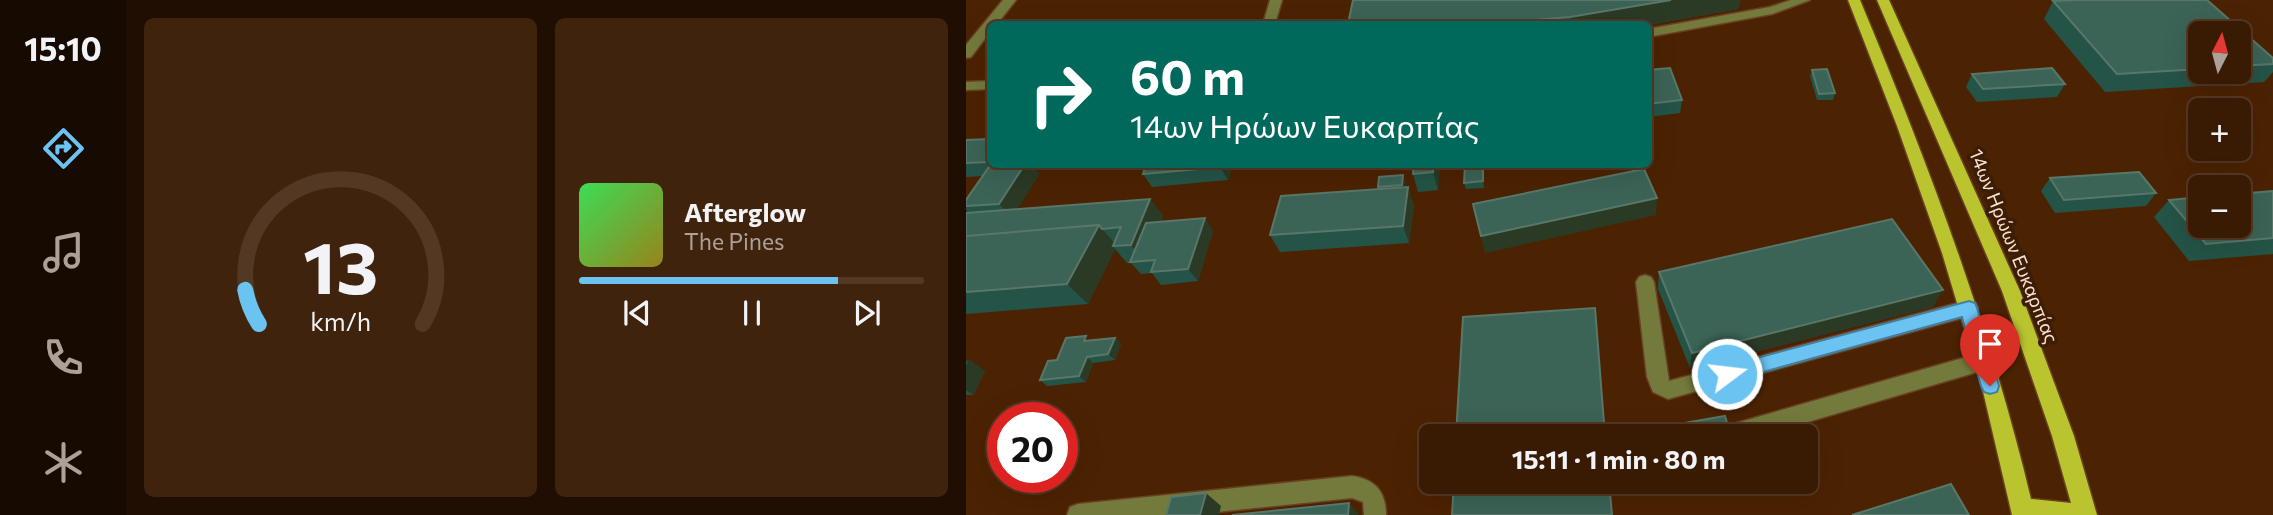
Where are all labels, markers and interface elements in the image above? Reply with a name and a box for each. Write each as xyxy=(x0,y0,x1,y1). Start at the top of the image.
north arrow xyxy=(2188,21,2250,84)
map controls xyxy=(2188,21,2251,238)
text: 15:10 xyxy=(24,28,102,68)
text: 60 m xyxy=(1130,45,1245,105)
icon: right xyxy=(1015,49,1106,140)
button: + xyxy=(2188,98,2251,161)
text: 14ων Ηρώων Ευκαρπίας xyxy=(1130,105,1480,145)
icon: directions xyxy=(39,124,88,173)
street label: 14ων Ηρώων Ευκαρπίας xyxy=(1965,145,2064,346)
button: − xyxy=(2188,175,2251,238)
text: Afterglow xyxy=(684,196,806,227)
text: 13 xyxy=(303,220,378,309)
text: The Pines xyxy=(684,227,785,255)
icon: music xyxy=(39,228,88,277)
icon: previous xyxy=(618,294,656,332)
icon: pause xyxy=(733,294,771,332)
icon: next xyxy=(848,294,886,332)
text: km/h xyxy=(310,305,371,335)
pin xyxy=(1960,314,2020,386)
icon: arrive xyxy=(1971,325,2009,363)
icon: phone xyxy=(39,333,88,382)
position arrow xyxy=(1690,337,1764,411)
speed limit sign: 20 xyxy=(987,402,1078,493)
icon: climate xyxy=(39,438,88,487)
text: 15:11 · 1 min · 80 m xyxy=(1512,443,1725,474)

